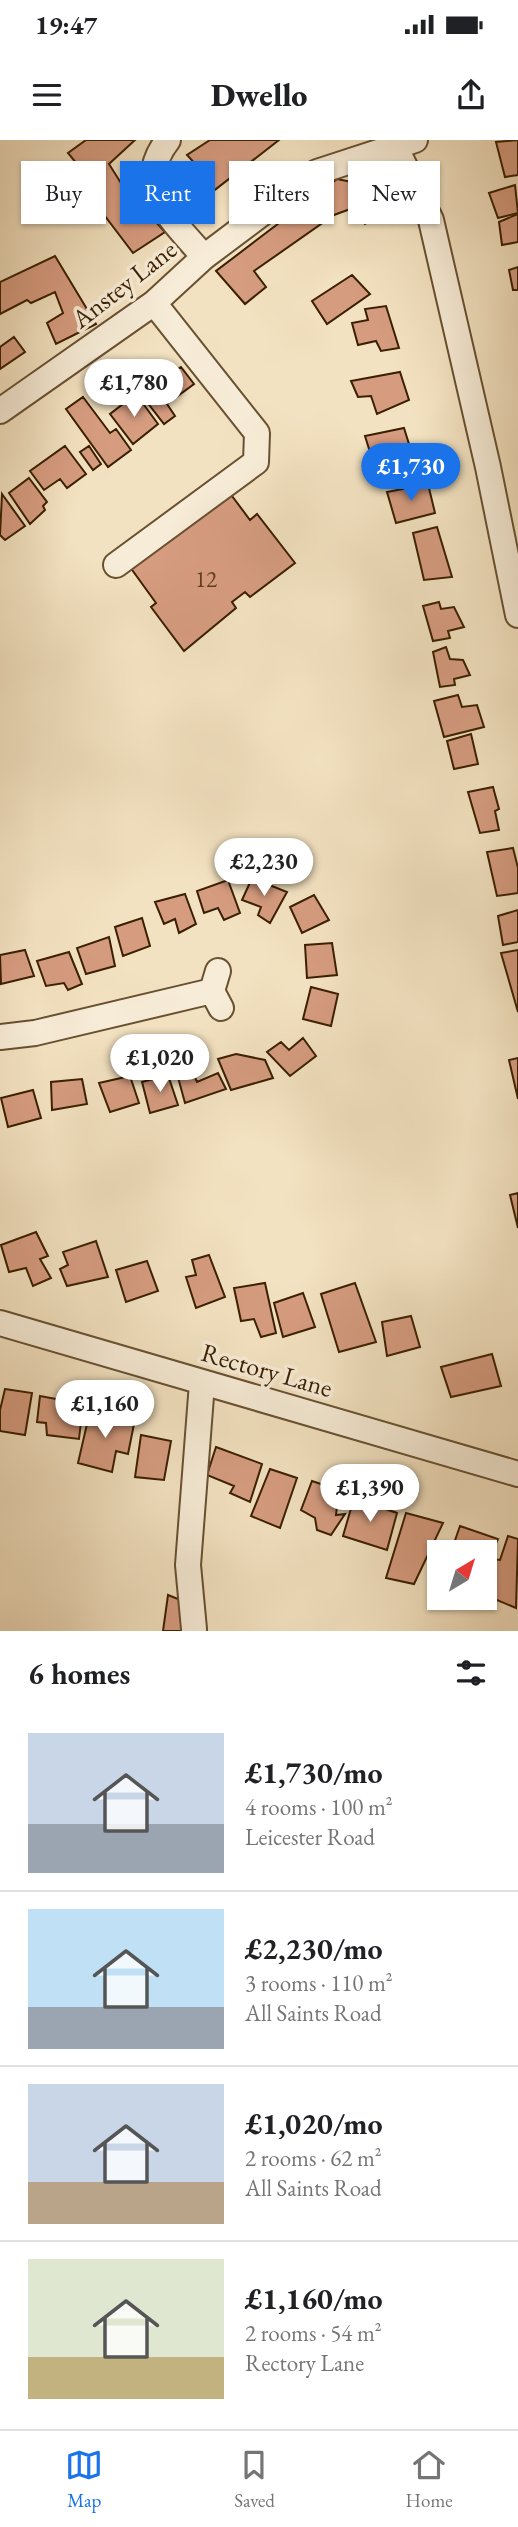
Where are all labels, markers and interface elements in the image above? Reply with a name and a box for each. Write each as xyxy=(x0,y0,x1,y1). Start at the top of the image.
text: 19:47 xyxy=(35,8,97,42)
text: Dwello xyxy=(211,74,307,116)
icon: menu xyxy=(28,76,66,114)
icon: share xyxy=(452,76,490,114)
chip: Buy xyxy=(21,161,106,224)
chip: Rent xyxy=(120,161,215,224)
chip: Filters xyxy=(229,161,334,224)
chip: New xyxy=(348,161,440,224)
street label: Anstey Lane xyxy=(64,232,183,336)
pin: £1,780 xyxy=(77,359,191,419)
text: £1,780 xyxy=(100,367,168,397)
pin: £1,730 xyxy=(354,444,468,503)
text: £1,730 xyxy=(377,451,445,481)
house number: 12 xyxy=(195,564,217,594)
pin: £2,230 xyxy=(207,838,321,898)
text: £2,230 xyxy=(230,846,298,876)
pin: £1,020 xyxy=(103,1034,217,1094)
text: £1,020 xyxy=(126,1042,194,1072)
street label: Rectory Lane xyxy=(198,1335,336,1405)
pin: £1,160 xyxy=(48,1380,162,1440)
text: £1,160 xyxy=(71,1388,139,1418)
pin: £1,390 xyxy=(313,1464,427,1524)
text: £1,390 xyxy=(336,1472,404,1502)
north arrow xyxy=(427,1540,497,1610)
map controls xyxy=(427,1540,497,1610)
text: 6 homes xyxy=(28,1654,130,1693)
icon: filters xyxy=(452,1654,490,1692)
text: £1,730/mo xyxy=(245,1753,383,1792)
icon: home xyxy=(84,1761,168,1845)
text: 4 rooms · 100 m² xyxy=(245,1792,393,1822)
text: Leicester Road xyxy=(245,1822,375,1852)
text: £2,230/mo xyxy=(245,1929,383,1968)
icon: home xyxy=(84,1937,168,2021)
text: 3 rooms · 110 m² xyxy=(245,1968,393,1998)
text: All Saints Road xyxy=(245,1998,382,2028)
text: £1,020/mo xyxy=(245,2104,383,2143)
icon: home xyxy=(84,2112,168,2196)
text: 2 rooms · 62 m² xyxy=(245,2143,382,2173)
text: All Saints Road xyxy=(245,2173,382,2203)
text: £1,160/mo xyxy=(245,2279,383,2318)
icon: home xyxy=(84,2287,168,2371)
text: 2 rooms · 54 m² xyxy=(245,2318,382,2348)
text: Rectory Lane xyxy=(245,2348,364,2378)
tab: Map xyxy=(65,2446,103,2513)
tab: Saved xyxy=(234,2446,275,2513)
tab: Home xyxy=(406,2446,453,2513)

